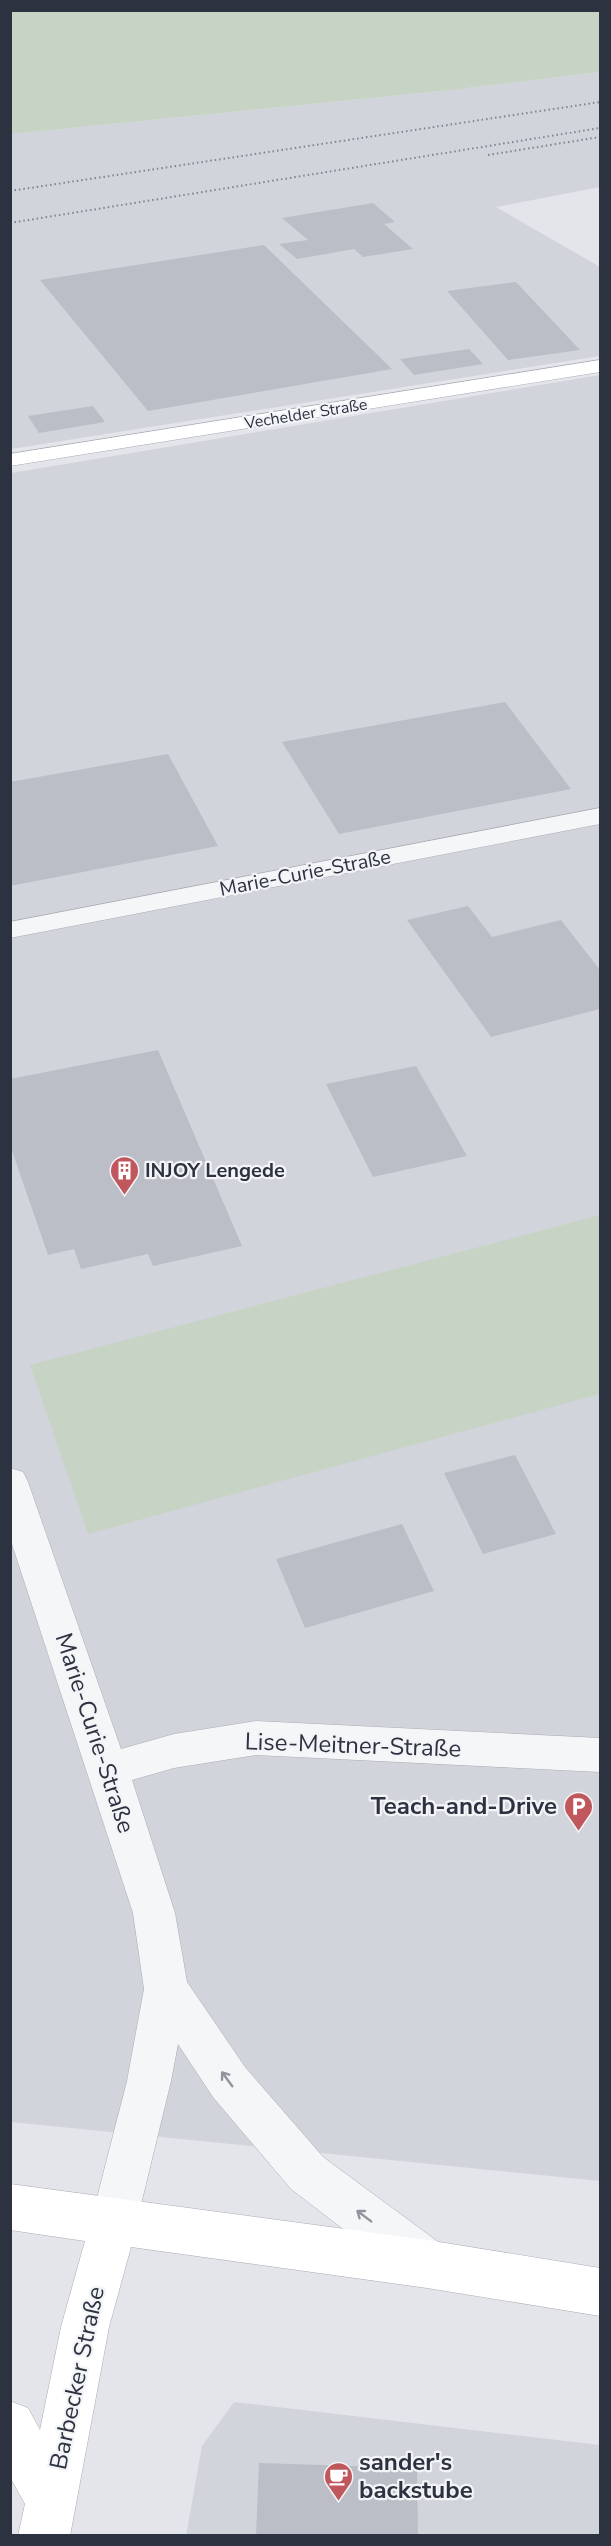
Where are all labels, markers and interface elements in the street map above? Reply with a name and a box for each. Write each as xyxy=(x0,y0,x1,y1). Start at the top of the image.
street label: Vechelder Straße xyxy=(242,393,369,435)
street label: Marie-Curie-Straße xyxy=(217,843,393,903)
building icon: INJOY Lengede xyxy=(108,1154,140,1196)
place label: INJOY Lengede xyxy=(145,1157,285,1184)
street label: Marie-Curie-Straße xyxy=(48,1629,142,1837)
street label: Lise-Meitner-Straße xyxy=(244,1725,462,1765)
place label: Teach-and-Drive xyxy=(371,1790,557,1822)
parking icon: Teach-and-Drive xyxy=(562,1790,594,1832)
one-way arrow xyxy=(221,2071,234,2087)
one-way arrow xyxy=(356,2210,372,2223)
street label: Barbecker Straße xyxy=(42,2283,112,2473)
place label: sander's backstube xyxy=(359,2446,473,2506)
cafe icon: sander's backstube xyxy=(322,2460,354,2502)

